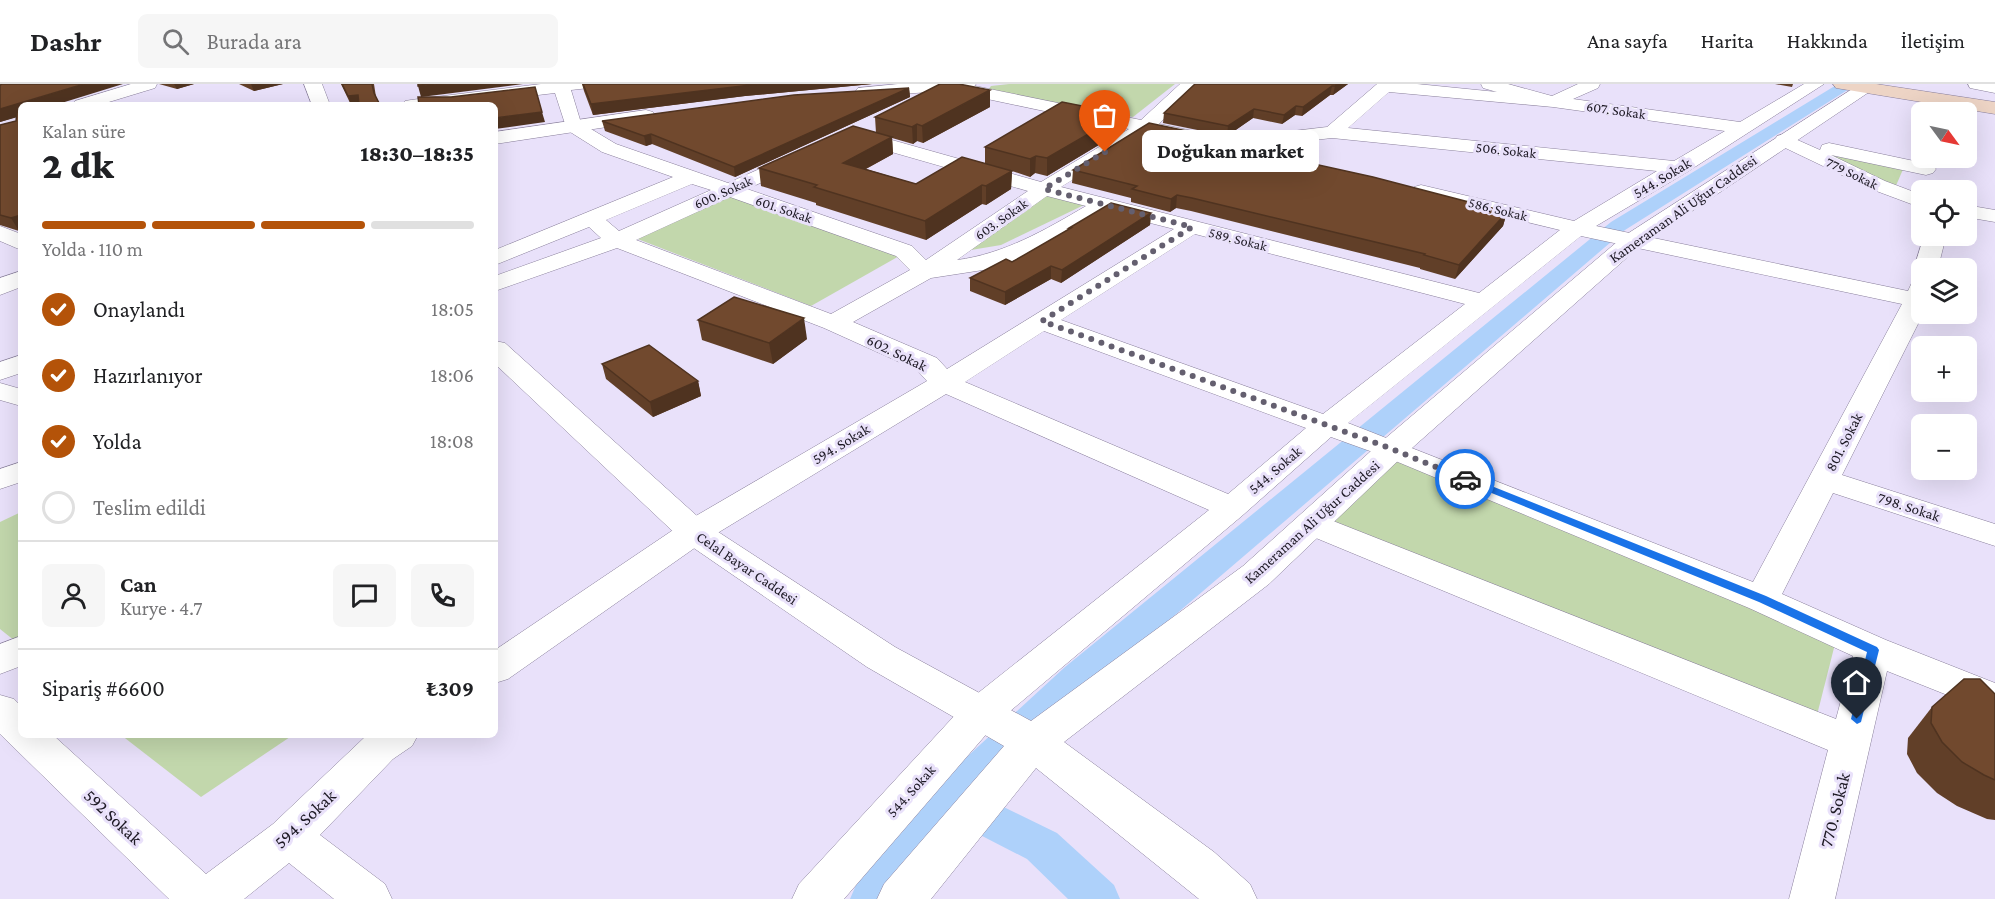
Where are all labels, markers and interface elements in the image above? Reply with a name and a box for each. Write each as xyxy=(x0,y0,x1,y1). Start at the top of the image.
search box xyxy=(138,14,558,68)
icon: search xyxy=(159,25,192,58)
text: Dashr xyxy=(30,26,102,57)
text: Burada ara xyxy=(207,29,302,54)
text: Ana sayfa xyxy=(1587,29,1668,53)
text: Harita xyxy=(1701,29,1754,53)
text: Hakkında xyxy=(1787,29,1868,53)
text: İletişim xyxy=(1901,29,1965,53)
pin xyxy=(1079,90,1130,152)
street label: 607. Sokak xyxy=(1585,98,1647,122)
icon: bag xyxy=(1088,99,1121,132)
north arrow xyxy=(1911,102,1977,168)
map controls xyxy=(1911,102,1977,480)
text: Kalan süre xyxy=(42,120,125,142)
callout: Doğukan market xyxy=(1141,131,1318,173)
street label: 506. Sokak xyxy=(1475,139,1537,161)
text: Doğukan market xyxy=(1157,140,1304,162)
text: 18:30–18:35 xyxy=(360,141,474,166)
text: 2 dk xyxy=(42,143,114,186)
street label: Kameraman Ali Uğur Caddesi xyxy=(1606,152,1760,267)
street label: 544. Sokak xyxy=(1630,154,1694,201)
street label: 779 Sokak xyxy=(1823,154,1881,193)
street label: 600. Sokak xyxy=(692,172,755,212)
button: locate xyxy=(1911,180,1977,246)
street label: 601. Sokak xyxy=(754,192,815,226)
street label: 586. Sokak xyxy=(1467,194,1529,224)
street label: 603. Sokak xyxy=(972,195,1031,243)
street label: 589. Sokak xyxy=(1207,224,1269,254)
text: Yolda · 110 m xyxy=(42,238,143,260)
button: layers xyxy=(1911,258,1977,324)
icon: check xyxy=(42,293,75,326)
text: Onaylandı xyxy=(93,297,185,322)
text: 18:05 xyxy=(431,298,474,320)
street label: 602. Sokak xyxy=(864,332,930,375)
button: + xyxy=(1911,336,1977,402)
icon: check xyxy=(42,359,75,392)
text: Hazırlanıyor xyxy=(93,363,203,388)
text: 18:06 xyxy=(431,364,474,386)
street label: 801. Sokak xyxy=(1822,409,1866,474)
button: − xyxy=(1911,414,1977,480)
street label: 594. Sokak xyxy=(809,420,873,467)
icon: check xyxy=(42,425,75,458)
text: Yolda xyxy=(93,429,142,454)
text: 18:08 xyxy=(430,430,474,452)
street label: 544. Sokak xyxy=(1245,442,1305,497)
courier xyxy=(1435,449,1495,509)
street label: Kameraman Ali Uğur Caddesi xyxy=(1241,457,1383,587)
icon: car xyxy=(1449,463,1482,496)
street label: 798. Sokak xyxy=(1876,489,1943,525)
text: Teslim edildi xyxy=(93,495,206,520)
street label: Celal Bayar Caddesi xyxy=(693,528,800,608)
button: person xyxy=(42,564,105,627)
button: chat xyxy=(333,564,396,627)
button: phone xyxy=(411,564,474,627)
text: Can xyxy=(120,572,157,597)
text: Kurye · 4.7 xyxy=(120,597,202,619)
pin xyxy=(1831,657,1882,719)
icon: home xyxy=(1840,666,1873,699)
text: Sipariş #6600 xyxy=(42,676,165,701)
text: ₺309 xyxy=(427,676,474,701)
street label: 544. Sokak xyxy=(884,761,939,820)
street label: 770. Sokak xyxy=(1816,770,1854,849)
street label: 592 Sokak xyxy=(80,785,146,849)
street label: 594. Sokak xyxy=(270,785,340,852)

